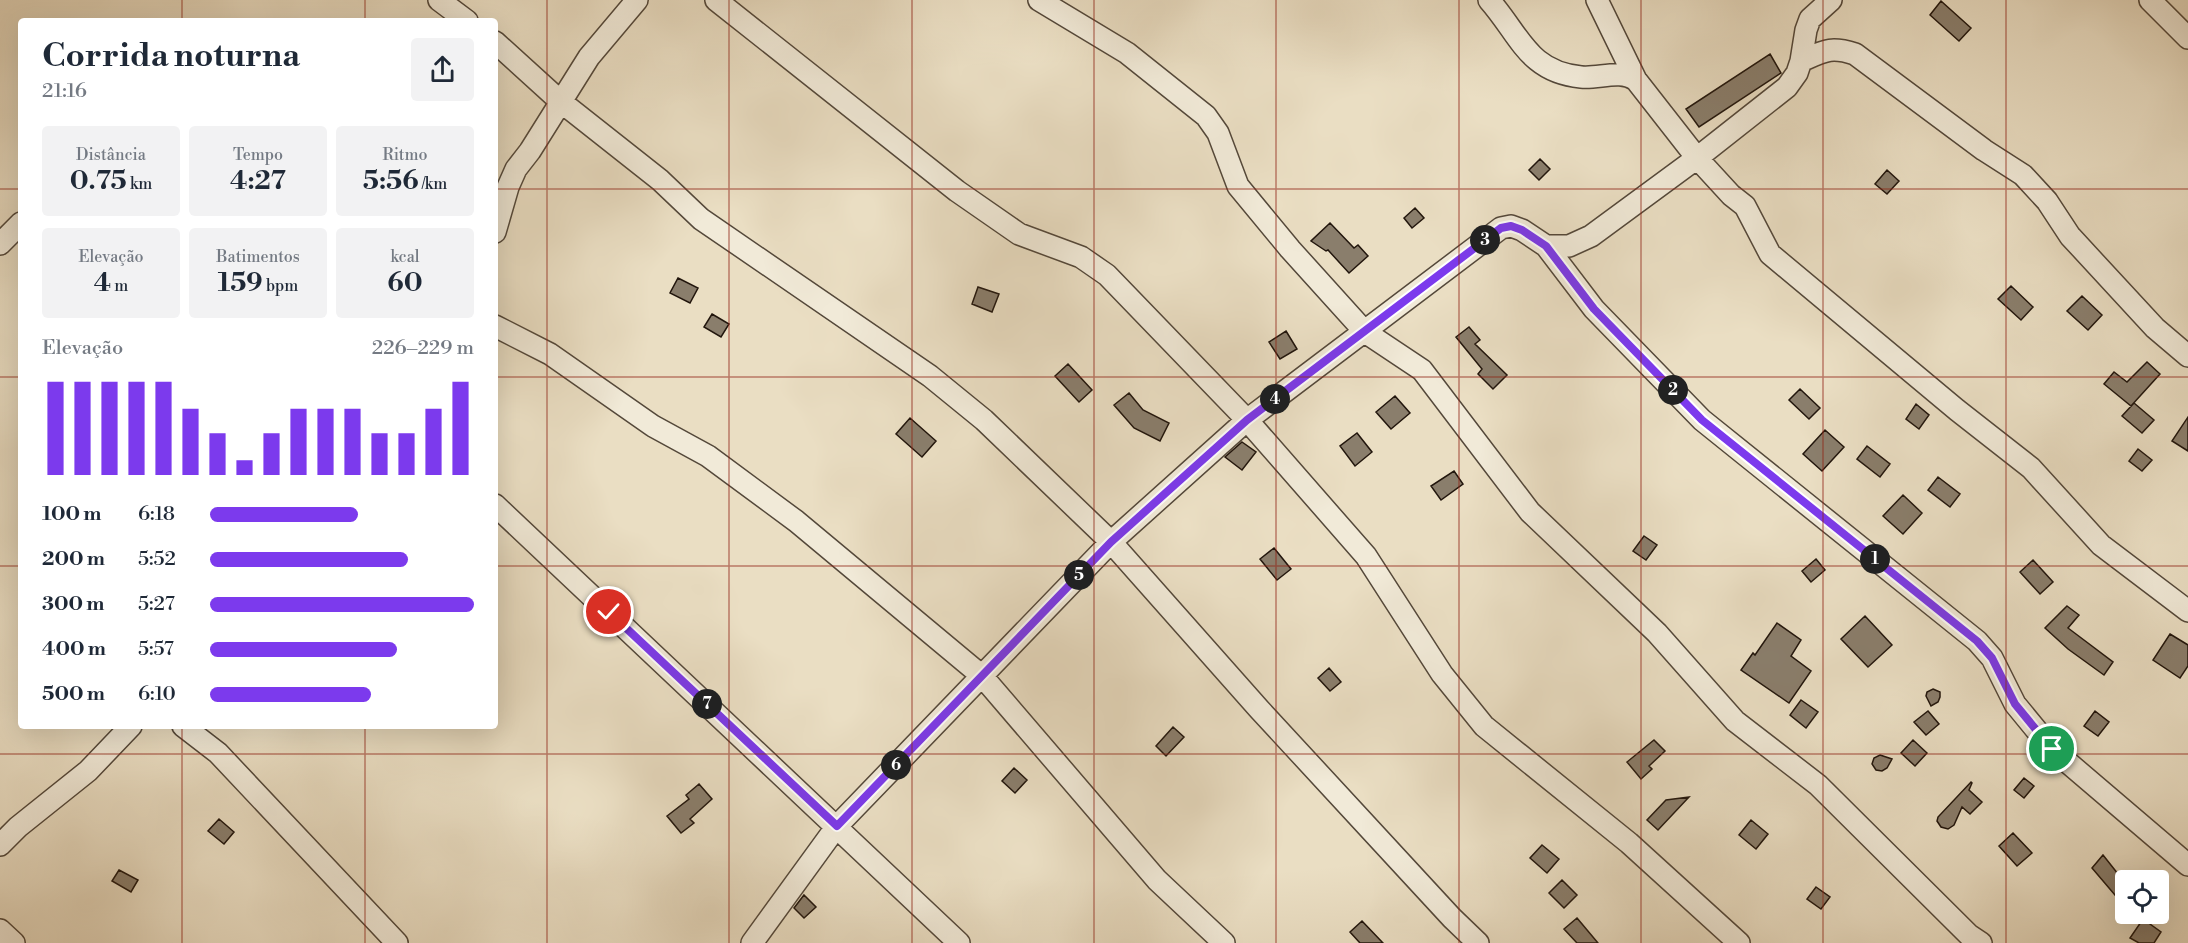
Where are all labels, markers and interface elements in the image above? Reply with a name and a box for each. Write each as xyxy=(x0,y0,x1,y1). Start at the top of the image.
text: Corrida noturna xyxy=(42,36,300,77)
button: share xyxy=(411,38,474,101)
text: 21:16 xyxy=(42,79,87,104)
text: Distância xyxy=(76,145,146,165)
text: Tempo xyxy=(233,145,283,165)
text: Ritmo xyxy=(383,145,427,165)
text: 0.75 xyxy=(70,165,127,197)
text: 4:27 xyxy=(230,165,286,197)
text: 5:56 xyxy=(363,165,419,197)
text: km xyxy=(127,174,152,194)
text: /km xyxy=(419,174,447,194)
pin: 3 xyxy=(1470,225,1500,255)
text: 3 xyxy=(1480,230,1490,250)
text: Elevação xyxy=(79,247,143,267)
text: Batimentos xyxy=(216,247,300,267)
text: kcal xyxy=(390,247,420,267)
text: 4 xyxy=(94,267,111,299)
text: 159 xyxy=(218,267,263,299)
text: 60 xyxy=(387,267,423,299)
text: m xyxy=(111,276,128,296)
text: bpm xyxy=(263,276,298,296)
text: Elevação xyxy=(42,336,123,361)
text: 226–229 m xyxy=(372,336,474,361)
pin: 2 xyxy=(1658,375,1688,405)
text: 2 xyxy=(1668,380,1678,400)
pin: 4 xyxy=(1260,384,1290,414)
text: 4 xyxy=(1270,389,1280,409)
text: 100 m xyxy=(42,502,101,527)
text: 6:18 xyxy=(138,502,175,527)
pin: 1 xyxy=(1860,544,1890,574)
text: 200 m xyxy=(42,547,105,572)
text: 5:52 xyxy=(138,547,176,572)
text: 1 xyxy=(1871,549,1879,569)
pin: 5 xyxy=(1064,560,1094,590)
text: 5 xyxy=(1074,565,1084,585)
pin xyxy=(583,586,634,637)
text: 300 m xyxy=(42,592,105,617)
text: 5:27 xyxy=(138,592,175,617)
icon: check xyxy=(592,595,625,628)
text: 400 m xyxy=(42,637,106,662)
text: 5:57 xyxy=(138,637,174,662)
text: 500 m xyxy=(42,682,105,707)
text: 6:10 xyxy=(138,682,176,707)
pin: 7 xyxy=(692,689,722,719)
text: 7 xyxy=(702,694,712,714)
pin xyxy=(2026,723,2077,774)
icon: arrive xyxy=(2035,732,2068,765)
pin: 6 xyxy=(881,750,911,780)
text: 6 xyxy=(891,755,901,775)
map controls xyxy=(2115,870,2169,924)
button: locate xyxy=(2115,870,2169,924)

